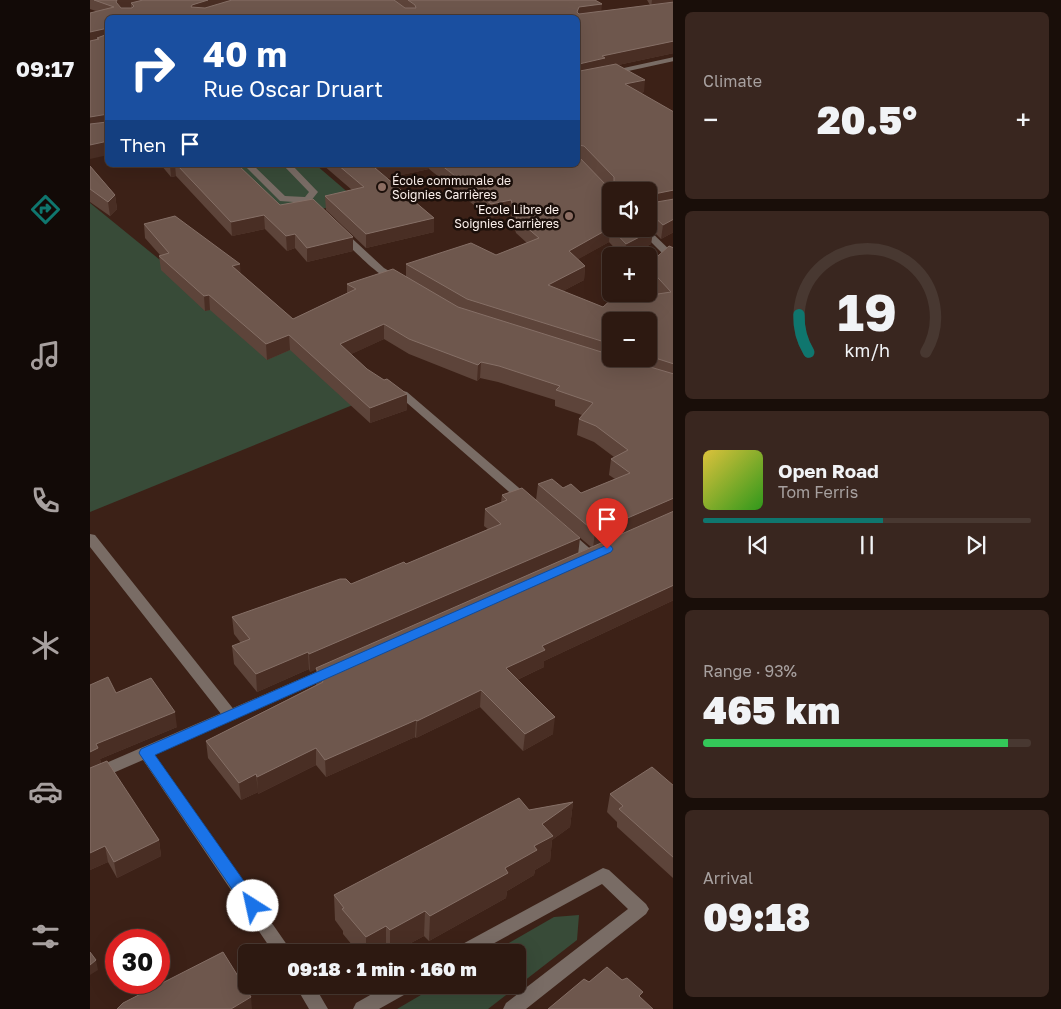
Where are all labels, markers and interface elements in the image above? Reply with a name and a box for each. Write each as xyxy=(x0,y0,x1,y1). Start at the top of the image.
text: 40 m xyxy=(203,33,287,75)
icon: right xyxy=(120,35,185,100)
text: 09:17 xyxy=(16,55,74,82)
text: Climate xyxy=(703,71,762,91)
text: Rue Oscar Druart xyxy=(203,75,383,102)
text: 20.5° xyxy=(817,97,917,142)
text: − xyxy=(703,103,718,136)
text: + xyxy=(1016,103,1031,136)
icon: arrive xyxy=(176,130,204,158)
text: Then xyxy=(120,133,166,156)
place label: École communale de Soignies Carrières xyxy=(392,173,511,202)
marker: École communale de Soignies Carrières xyxy=(376,181,388,193)
map controls xyxy=(602,182,657,367)
button: sound xyxy=(602,182,657,237)
icon: directions xyxy=(28,192,63,227)
place label: 'Ecole Libre de Soignies Carrières xyxy=(454,202,559,231)
marker: 'Ecole Libre de Soignies Carrières xyxy=(563,210,575,222)
button: + xyxy=(602,247,657,302)
text: 19 xyxy=(837,280,897,342)
button: − xyxy=(602,312,657,367)
icon: music xyxy=(28,338,63,373)
text: km/h xyxy=(844,339,890,361)
text: Open Road xyxy=(778,459,879,482)
text: Tom Ferris xyxy=(778,482,858,502)
icon: phone xyxy=(28,483,63,518)
pin xyxy=(586,498,628,549)
icon: arrive xyxy=(593,505,621,533)
icon: previous xyxy=(744,531,772,559)
icon: pause xyxy=(853,531,881,559)
icon: next xyxy=(962,531,990,559)
icon: climate xyxy=(28,628,63,663)
text: Range · 93% xyxy=(703,661,797,681)
text: 465 km xyxy=(703,687,840,732)
icon: car xyxy=(28,774,63,809)
text: Arrival xyxy=(703,868,753,888)
position arrow xyxy=(226,879,278,931)
text: 09:18 xyxy=(703,894,810,939)
icon: filters xyxy=(28,919,63,954)
speed limit sign: 30 xyxy=(105,929,170,994)
text: 09:18 · 1 min · 160 m xyxy=(287,957,477,980)

